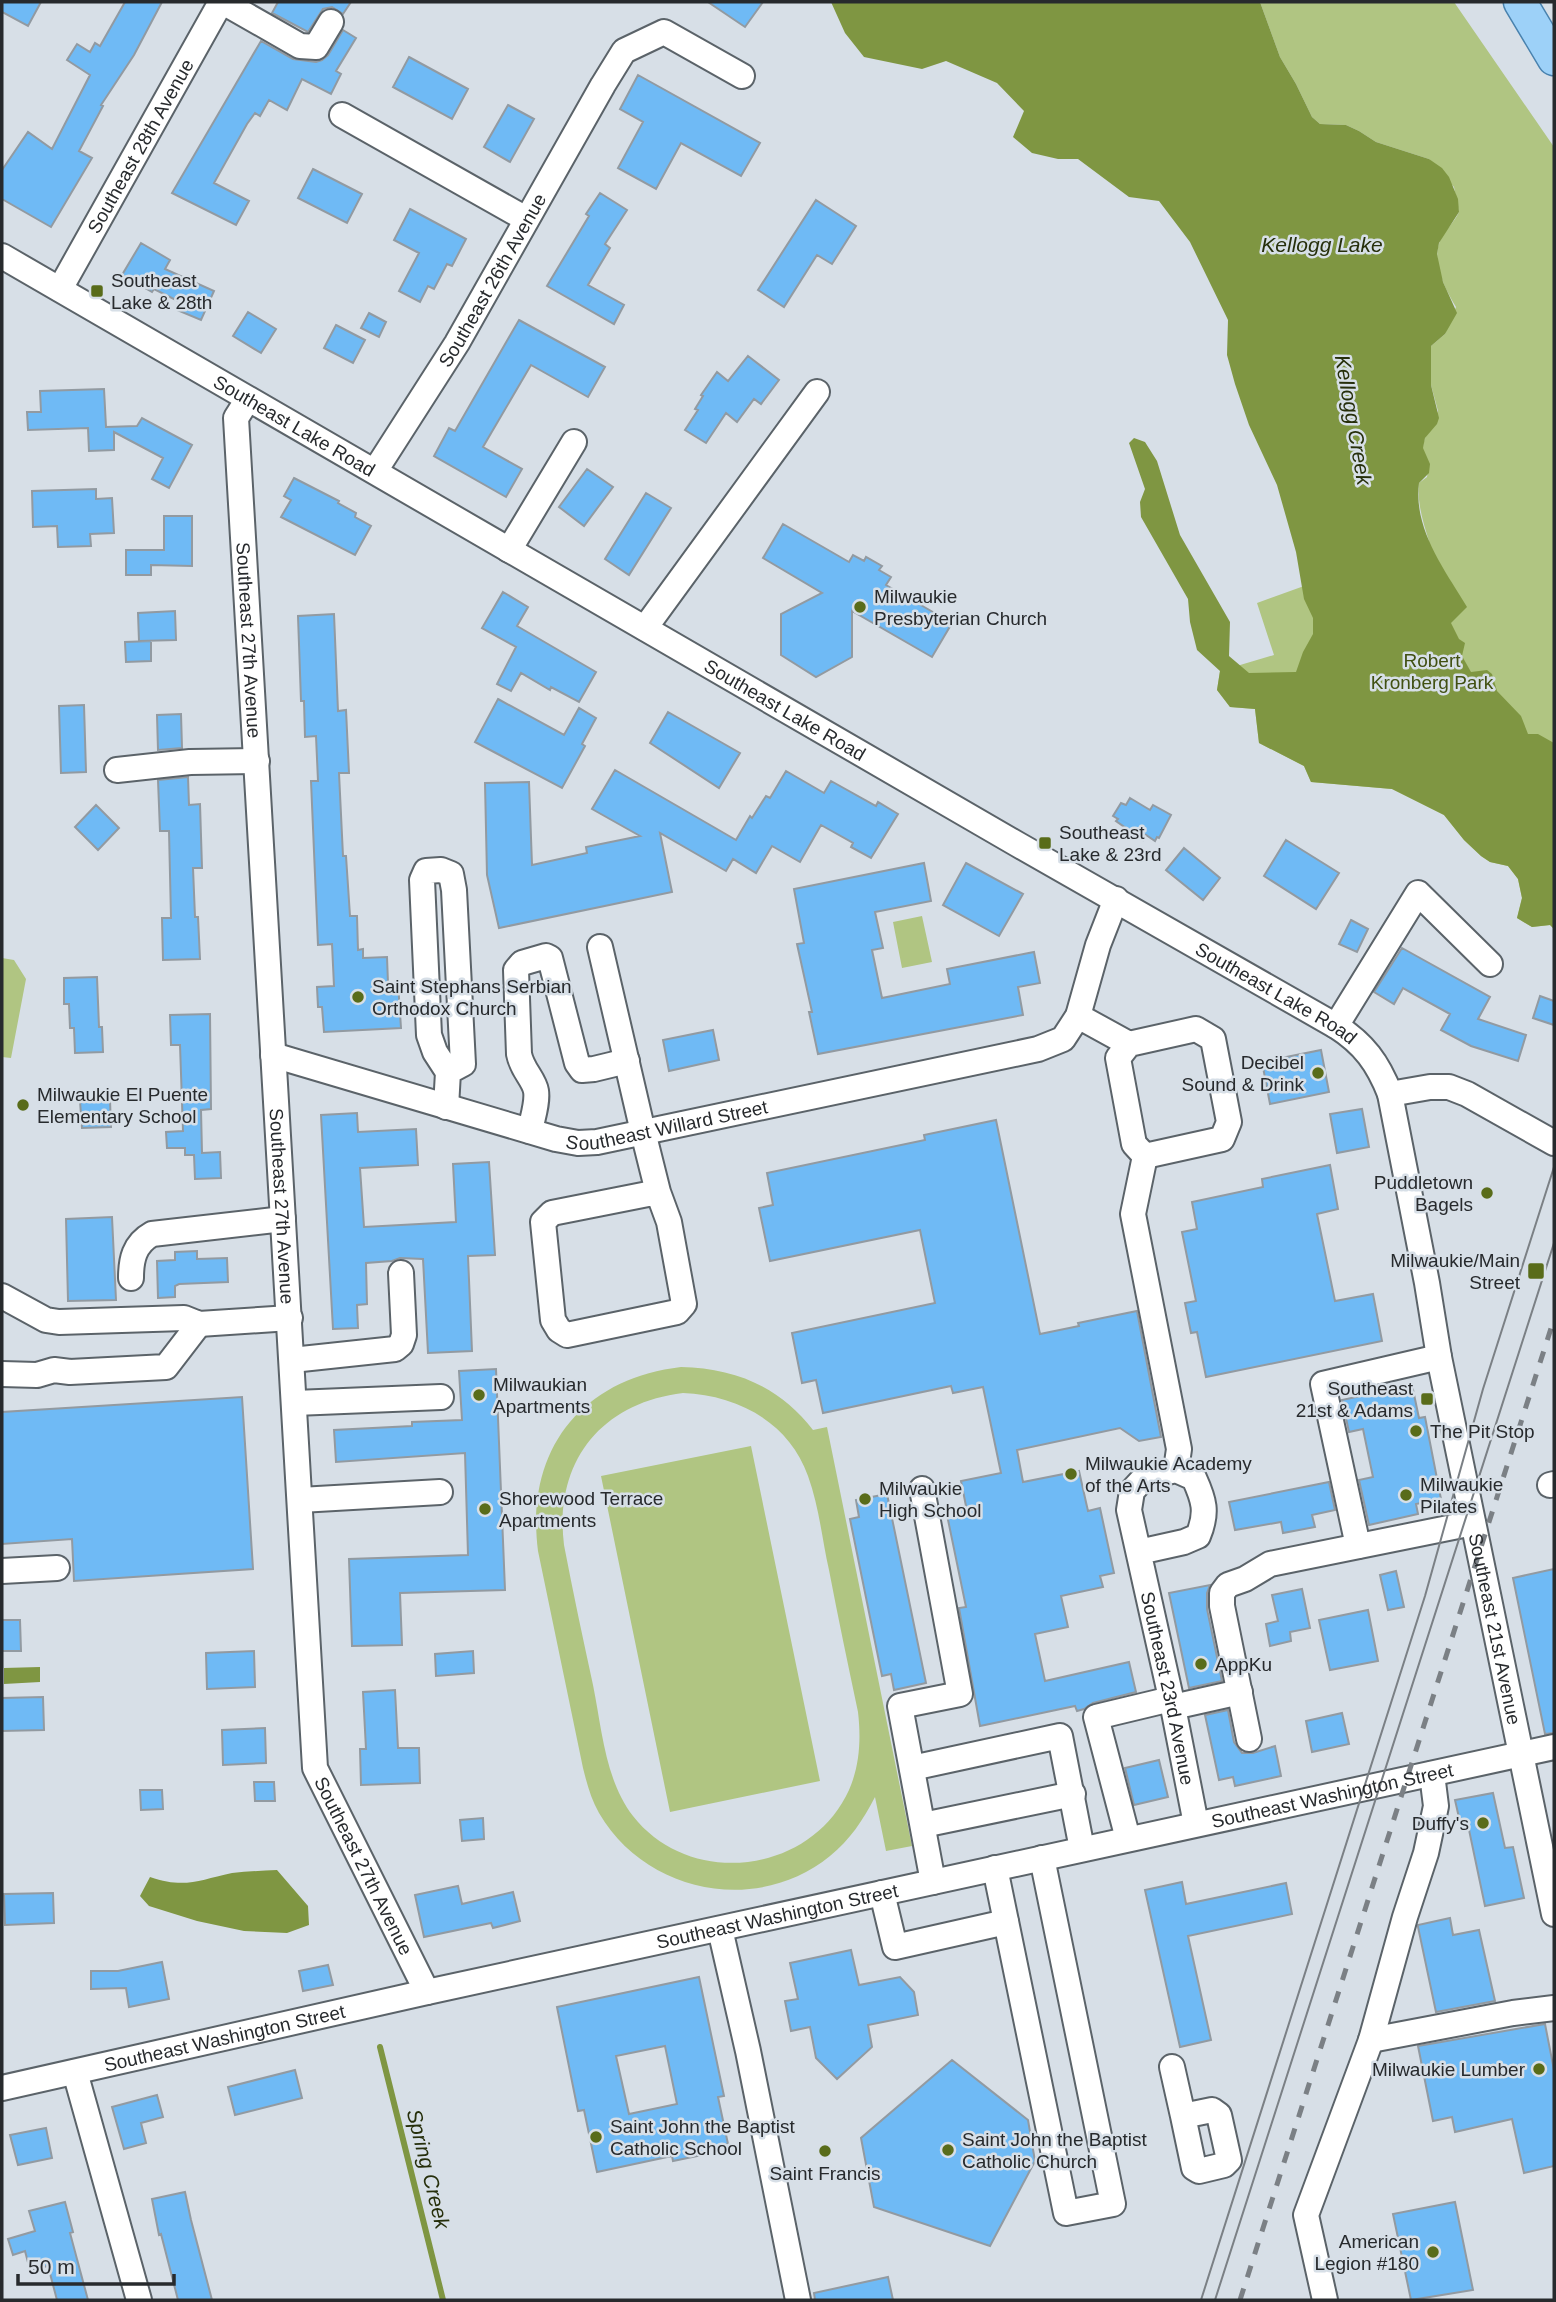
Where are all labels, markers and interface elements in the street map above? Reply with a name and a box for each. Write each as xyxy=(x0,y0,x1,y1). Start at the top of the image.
street label: Southeast 28th Avenue xyxy=(83,55,198,237)
street label: Southeast 26th Avenue xyxy=(434,190,550,371)
water label: Kellogg Lake xyxy=(1261,233,1383,256)
place label: Southeast Lake & 28th xyxy=(111,270,212,313)
marker: Southeast Lake & 28th xyxy=(89,283,105,299)
water label: Kellogg Creek xyxy=(1331,353,1377,488)
street label: Southeast Lake Road xyxy=(210,371,379,481)
street label: Southeast 27th Avenue xyxy=(232,542,265,739)
place label: Milwaukie Presbyterian Church xyxy=(874,586,1047,629)
marker: Milwaukie Presbyterian Church xyxy=(852,599,868,615)
park label: Robert Kronberg Park xyxy=(1371,650,1494,693)
street label: Southeast Lake Road xyxy=(700,655,869,765)
place label: Southeast Lake & 23rd xyxy=(1059,822,1161,865)
marker: Southeast Lake & 23rd xyxy=(1037,835,1053,851)
street label: Southeast Lake Road xyxy=(1192,938,1361,1048)
place label: Saint Stephans Serbian Orthodox Church xyxy=(372,976,572,1019)
marker: Saint Stephans Serbian Orthodox Church xyxy=(350,989,366,1005)
place label: Decibel Sound & Drink xyxy=(1181,1052,1304,1095)
marker: Decibel Sound & Drink xyxy=(1310,1065,1326,1081)
place label: Milwaukie El Puente Elementary School xyxy=(37,1084,208,1127)
street label: Southeast Willard Street xyxy=(564,1096,770,1154)
marker: Milwaukie El Puente Elementary School xyxy=(15,1097,31,1113)
street label: Southeast 27th Avenue xyxy=(265,1108,298,1305)
place label: Puddletown Bagels xyxy=(1374,1172,1473,1215)
marker: Puddletown Bagels xyxy=(1479,1185,1495,1201)
place label: Milwaukie/Main Street xyxy=(1390,1250,1521,1293)
marker: Milwaukie/Main Street xyxy=(1526,1261,1546,1281)
place label: Milwaukian Apartments xyxy=(493,1374,590,1417)
place label: Southeast 21st & Adams xyxy=(1296,1378,1414,1421)
marker: Milwaukian Apartments xyxy=(471,1387,487,1403)
marker: Southeast 21st & Adams xyxy=(1419,1391,1435,1407)
place label: The Pit Stop xyxy=(1430,1421,1535,1442)
marker: The Pit Stop xyxy=(1408,1423,1424,1439)
place label: Milwaukie Academy of the Arts xyxy=(1085,1453,1252,1496)
marker: Milwaukie Academy of the Arts xyxy=(1063,1466,1079,1482)
place label: Milwaukie Pilates xyxy=(1420,1474,1503,1517)
place label: Milwaukie High School xyxy=(879,1478,981,1521)
marker: Milwaukie Pilates xyxy=(1398,1487,1414,1503)
place label: Shorewood Terrace Apartments xyxy=(499,1488,663,1531)
marker: Milwaukie High School xyxy=(857,1491,873,1507)
marker: Shorewood Terrace Apartments xyxy=(477,1501,493,1517)
street label: Southeast 21st Avenue xyxy=(1465,1531,1525,1727)
street label: Southeast 23rd Avenue xyxy=(1137,1589,1198,1787)
place label: AppKu xyxy=(1215,1654,1272,1675)
marker: AppKu xyxy=(1193,1656,1209,1672)
street label: Southeast Washington Street xyxy=(1210,1759,1456,1832)
street label: Southeast 27th Avenue xyxy=(310,1773,417,1958)
place label: Duffy's xyxy=(1412,1813,1469,1834)
marker: Duffy's xyxy=(1475,1815,1491,1831)
street label: Southeast Washington Street xyxy=(654,1880,901,1953)
street label: Southeast Washington Street xyxy=(102,2001,348,2076)
place label: Milwaukie Lumber xyxy=(1372,2059,1526,2080)
marker: Milwaukie Lumber xyxy=(1531,2061,1547,2077)
water label: Spring Creek xyxy=(403,2107,455,2233)
place label: Saint John the Baptist Catholic School xyxy=(610,2116,796,2159)
marker: Saint John the Baptist Catholic School xyxy=(588,2129,604,2145)
place label: Saint John the Baptist Catholic Church xyxy=(962,2129,1148,2172)
marker: Saint John the Baptist Catholic Church xyxy=(940,2142,956,2158)
marker: Saint Francis xyxy=(817,2143,833,2159)
place label: Saint Francis xyxy=(770,2163,880,2184)
place label: American Legion #180 xyxy=(1314,2231,1419,2274)
scale bar xyxy=(18,2242,173,2286)
marker: American Legion #180 xyxy=(1425,2244,1441,2260)
text: 50 m xyxy=(28,2255,75,2278)

